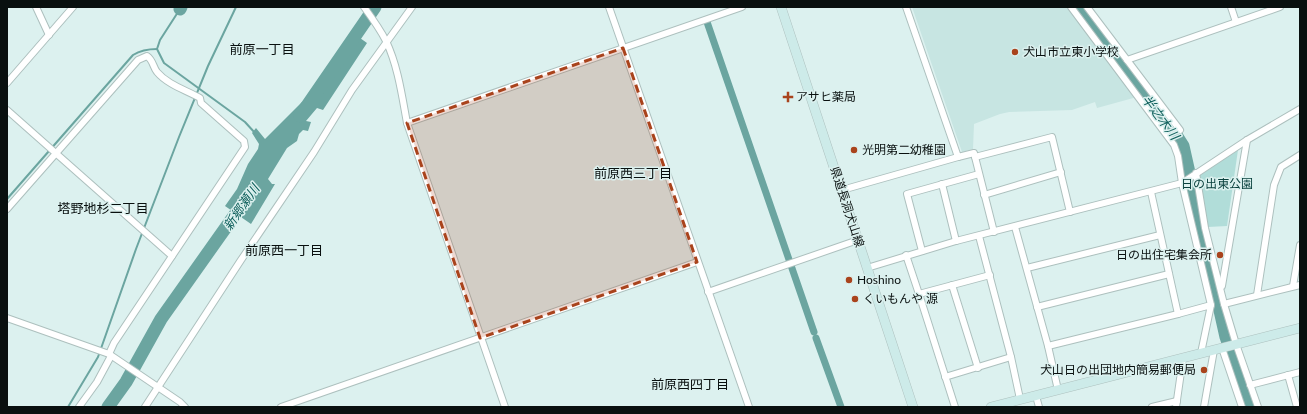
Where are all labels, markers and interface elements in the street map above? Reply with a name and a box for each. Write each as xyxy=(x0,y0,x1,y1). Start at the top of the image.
district label: 前原一丁目 xyxy=(229,41,295,57)
place label: 犬山市立東小学校 xyxy=(1023,44,1119,59)
marker: 犬山市立東小学校 xyxy=(1010,47,1020,57)
place label: アサヒ薬局 xyxy=(796,89,856,104)
water label: 半之木川 xyxy=(1139,91,1184,144)
marker: アサヒ薬局 xyxy=(783,92,793,102)
place label: 光明第二幼稚園 xyxy=(862,142,946,157)
marker: 光明第二幼稚園 xyxy=(849,145,859,155)
district label: 前原西三丁目 xyxy=(594,165,672,181)
street label: 県道長洞犬山線 xyxy=(827,165,868,249)
park label: 日の出東公園 xyxy=(1181,176,1253,191)
water label: 新郷瀬川 xyxy=(220,179,264,233)
district label: 塔野地杉二丁目 xyxy=(57,200,149,216)
district label: 前原西一丁目 xyxy=(245,242,323,258)
place label: 日の出住宅集会所 xyxy=(1116,247,1212,262)
marker: 日の出住宅集会所 xyxy=(1215,250,1225,260)
place label: Hoshino xyxy=(857,272,901,287)
marker: Hoshino xyxy=(844,275,854,285)
place label: くいもんや 源 xyxy=(863,291,938,306)
marker: くいもんや 源 xyxy=(850,294,860,304)
place label: 犬山日の出団地内簡易郵便局 xyxy=(1040,362,1196,377)
marker: 犬山日の出団地内簡易郵便局 xyxy=(1199,365,1209,375)
district label: 前原西四丁目 xyxy=(651,376,729,392)

